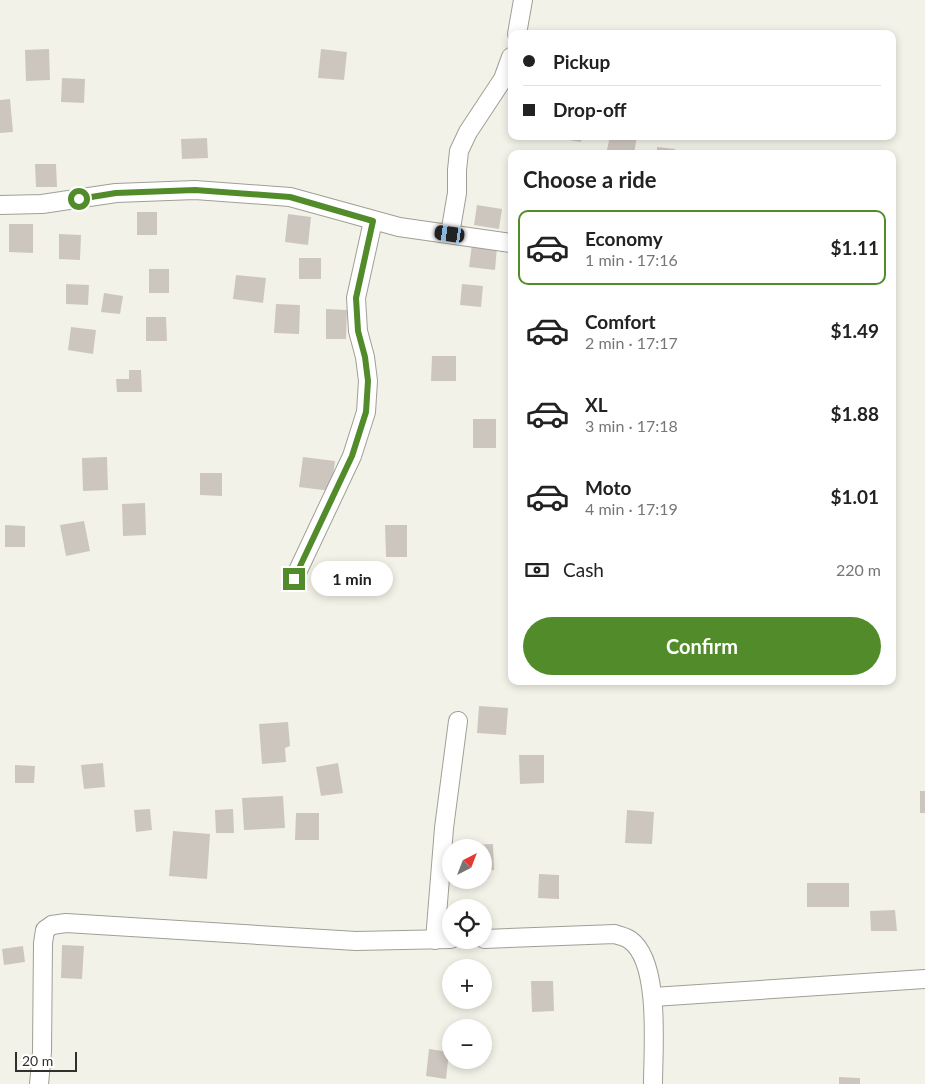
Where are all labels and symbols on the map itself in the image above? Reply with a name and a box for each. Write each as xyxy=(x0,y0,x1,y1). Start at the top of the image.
route start xyxy=(68,188,90,210)
car xyxy=(434,224,465,244)
callout: 1 min xyxy=(312,562,394,596)
route end xyxy=(283,568,305,590)
north arrow xyxy=(442,839,492,889)
scale bar xyxy=(15,1049,78,1072)

